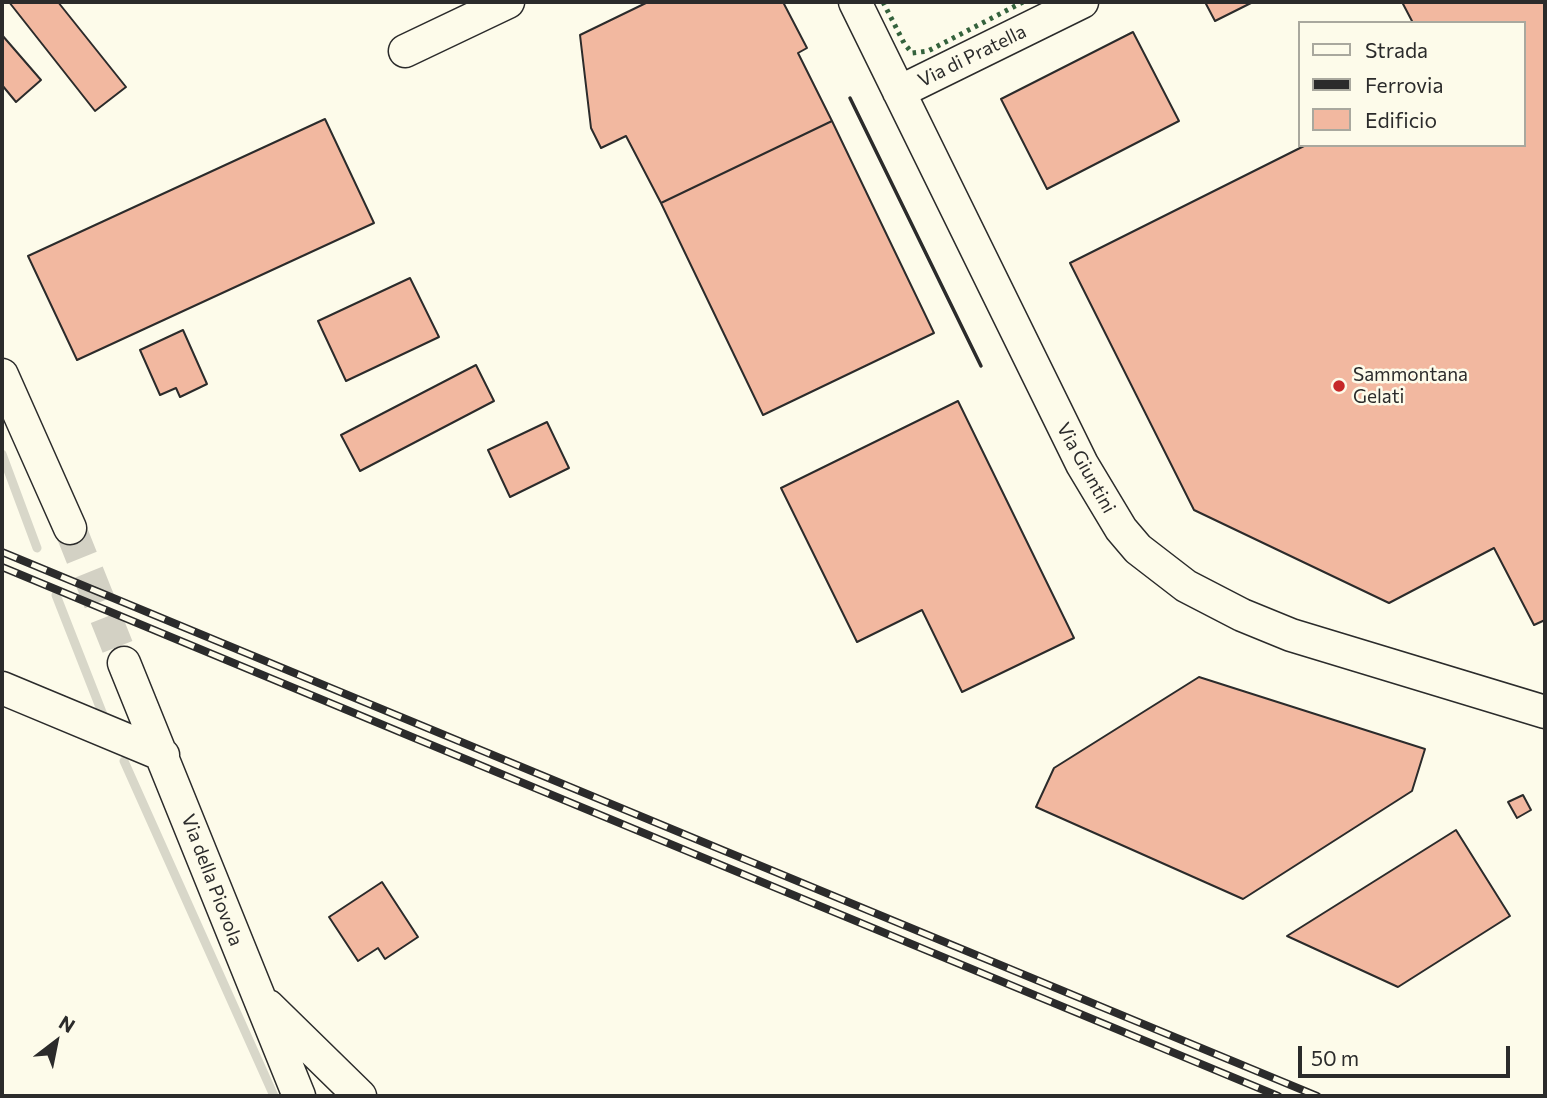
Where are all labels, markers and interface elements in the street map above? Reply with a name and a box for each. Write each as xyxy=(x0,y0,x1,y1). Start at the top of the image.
street label: Via di Pratella xyxy=(914,20,1030,92)
legend xyxy=(1298,21,1526,147)
text: Strada xyxy=(1365,37,1428,62)
text: Ferrovia xyxy=(1365,72,1443,97)
text: Edificio xyxy=(1365,107,1437,132)
place label: Sammontana Gelati xyxy=(1353,364,1468,408)
marker: Sammontana Gelati xyxy=(1331,378,1347,394)
street label: Via Giuntini xyxy=(1052,419,1120,517)
street label: Via della Piovola xyxy=(176,811,248,949)
north arrow xyxy=(21,1007,91,1077)
text: N xyxy=(55,1010,80,1037)
scale bar xyxy=(1302,1032,1514,1076)
text: 50 m xyxy=(1311,1045,1359,1070)

